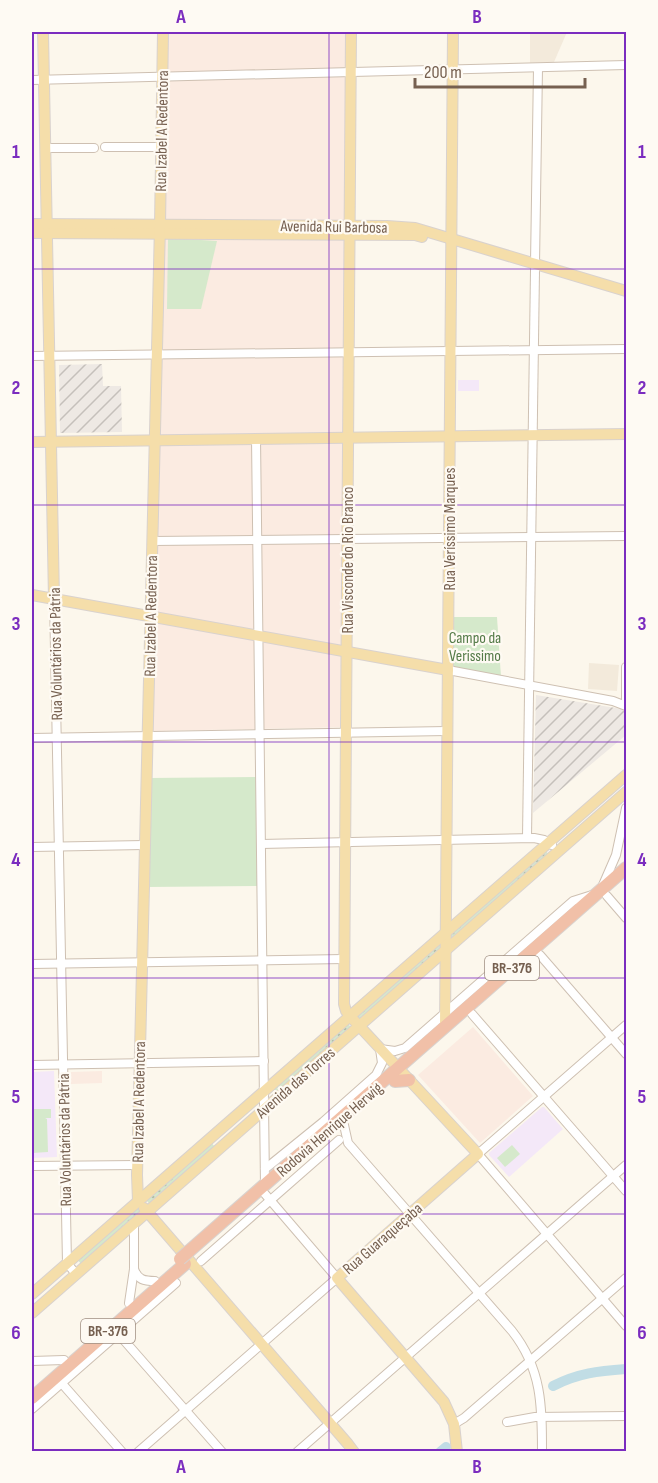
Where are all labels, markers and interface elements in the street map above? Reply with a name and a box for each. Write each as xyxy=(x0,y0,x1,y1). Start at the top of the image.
text: A xyxy=(175,5,186,29)
text: B xyxy=(472,5,482,29)
scale bar xyxy=(415,51,584,89)
text: 200 m xyxy=(424,62,462,83)
street label: Rua Izabel A Redentora xyxy=(152,70,173,192)
text: 1 xyxy=(12,140,20,164)
text: 1 xyxy=(638,140,646,164)
street label: Avenida Rui Barbosa xyxy=(279,217,388,238)
text: 2 xyxy=(12,376,20,400)
text: 2 xyxy=(638,376,646,400)
street label: Rua Veríssimo Marques xyxy=(441,467,460,590)
street label: Rua Visconde do Rio Branco xyxy=(339,486,358,634)
street label: Rua Izabel A Redentora xyxy=(141,555,162,677)
street label: Rua Voluntários da Pátria xyxy=(46,587,67,721)
text: 3 xyxy=(12,612,21,636)
text: 3 xyxy=(638,612,647,636)
park label: Campo da Verissimo xyxy=(449,629,501,666)
text: 4 xyxy=(11,848,21,872)
text: 4 xyxy=(637,848,647,872)
road number: BR-376 xyxy=(485,956,539,980)
street label: Rua Izabel A Redentora xyxy=(129,1041,150,1163)
street label: Avenida das Torres xyxy=(252,1043,340,1123)
street label: Rua Voluntários da Pátria xyxy=(55,1073,76,1207)
street label: Rodovia Henrique Herwig xyxy=(273,1079,387,1181)
text: 5 xyxy=(12,1085,21,1109)
text: 5 xyxy=(638,1085,647,1109)
street label: Rua Guaraqueçaba xyxy=(339,1199,427,1279)
road number: BR-376 xyxy=(81,1319,135,1343)
text: 6 xyxy=(11,1321,21,1345)
text: 6 xyxy=(637,1321,647,1345)
text: A xyxy=(175,1455,186,1479)
text: B xyxy=(472,1455,482,1479)

